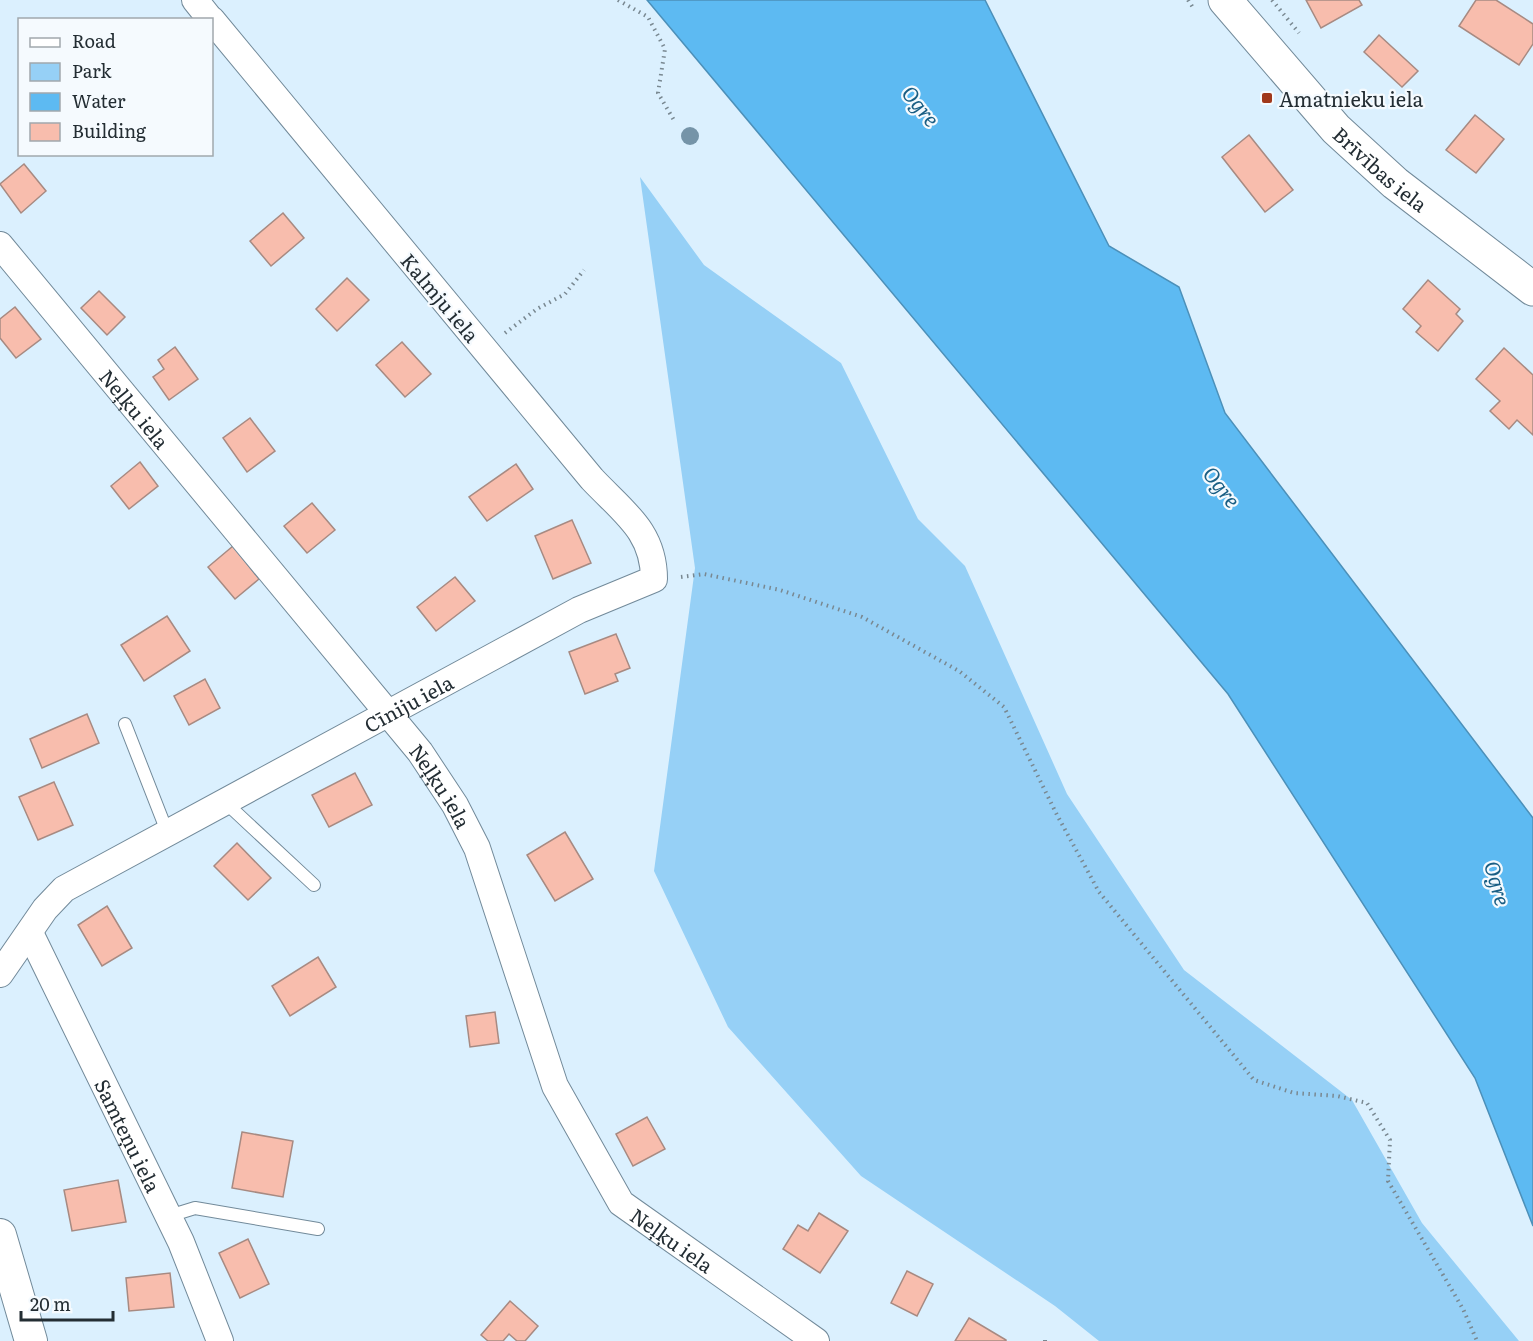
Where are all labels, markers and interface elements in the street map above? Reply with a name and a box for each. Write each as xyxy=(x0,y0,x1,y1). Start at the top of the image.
legend xyxy=(18,18,213,156)
text: Road xyxy=(72,27,116,54)
text: Park xyxy=(72,57,113,84)
water label: Ogre xyxy=(896,78,948,132)
place label: Amatnieku iela xyxy=(1279,83,1424,113)
text: Water xyxy=(72,87,126,114)
marker: Amatnieku iela xyxy=(1260,91,1274,105)
text: Building xyxy=(72,117,147,144)
street label: Brīvības iela xyxy=(1327,119,1435,218)
street label: Kalmju iela xyxy=(395,246,487,348)
street label: Neļķu iela xyxy=(93,362,177,455)
water label: Ogre xyxy=(1197,459,1249,513)
street label: Cīniju iela xyxy=(358,666,458,739)
street label: Neļķu iela xyxy=(403,736,479,833)
water label: Ogre xyxy=(1478,857,1520,909)
street label: Samteņu iela xyxy=(88,1073,169,1197)
street label: Neļķu iela xyxy=(625,1200,720,1279)
scale bar xyxy=(21,1284,112,1322)
text: 20 m xyxy=(30,1290,71,1317)

